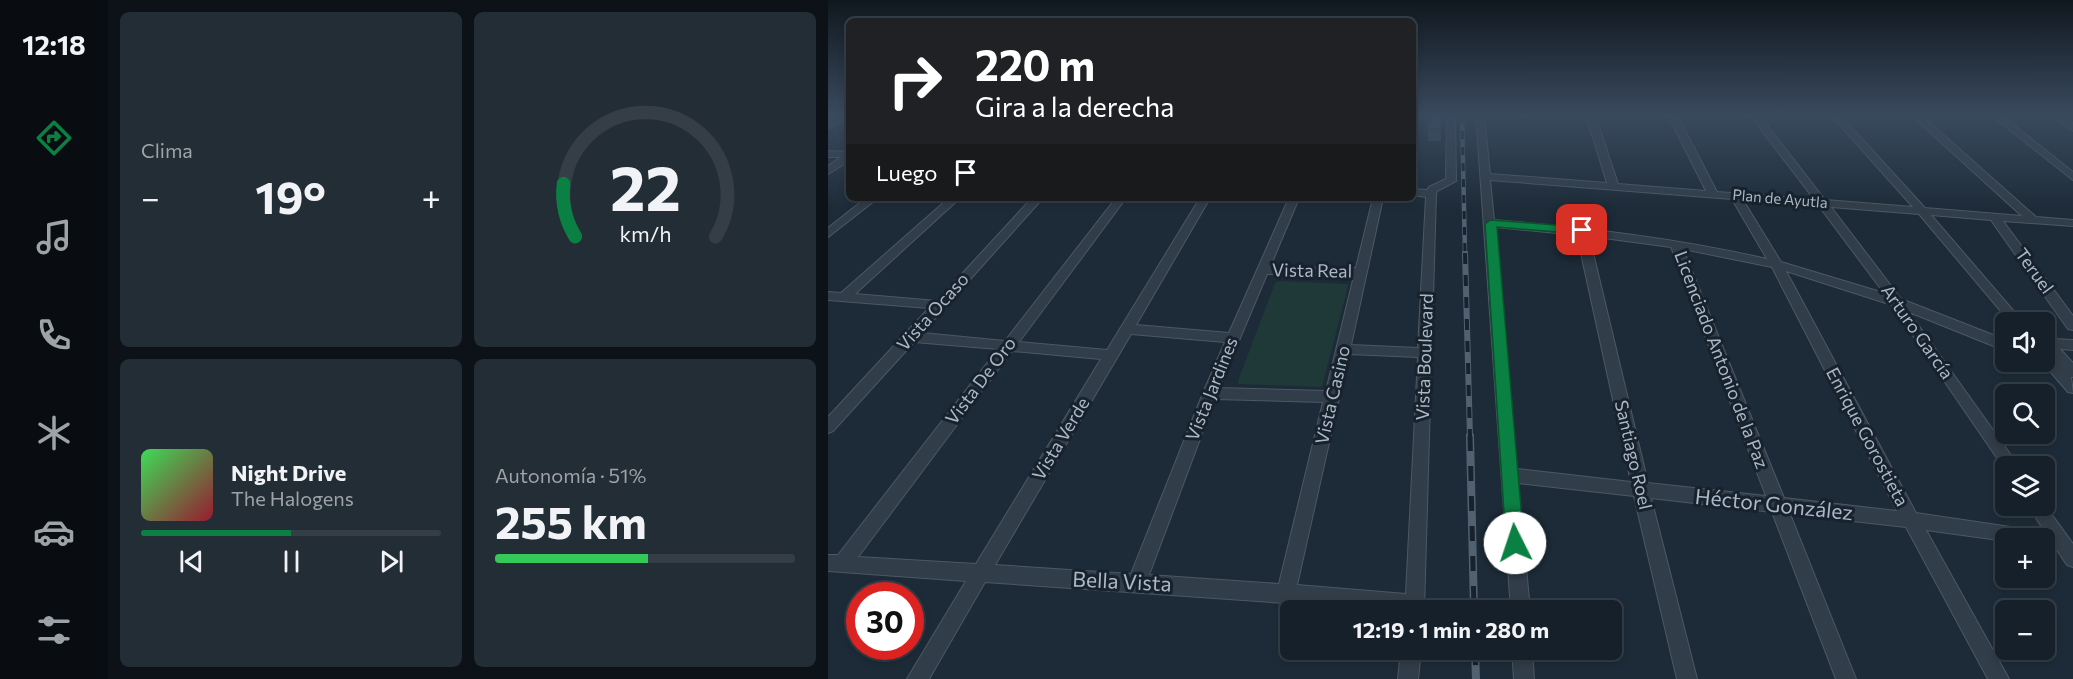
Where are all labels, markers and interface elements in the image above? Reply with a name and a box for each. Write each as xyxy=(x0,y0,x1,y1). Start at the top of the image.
text: 12:18 xyxy=(22,28,86,61)
text: 220 m xyxy=(975,38,1095,90)
icon: right xyxy=(876,42,954,120)
text: Gira a la derecha xyxy=(975,90,1174,123)
icon: directions xyxy=(33,117,75,159)
text: Clima xyxy=(141,138,193,162)
text: 22 xyxy=(609,148,681,224)
icon: arrive xyxy=(949,156,982,189)
text: Luego xyxy=(876,159,937,186)
text: 19° xyxy=(255,168,326,223)
text: − xyxy=(141,176,160,217)
text: + xyxy=(422,176,441,217)
street label: Plan de Ayutla xyxy=(1732,185,1829,211)
pin xyxy=(1556,204,1607,255)
icon: arrive xyxy=(1565,213,1598,246)
icon: music xyxy=(33,216,75,258)
text: km/h xyxy=(619,220,671,246)
street label: Teruel xyxy=(2011,243,2059,297)
street label: Licenciado Antonio de la Paz xyxy=(1670,248,1774,472)
street label: Vista Real xyxy=(1272,258,1352,282)
street label: Vista Ocaso xyxy=(892,268,973,355)
street label: Arturo García xyxy=(1877,280,1959,383)
street label: Vista Boulevard xyxy=(1411,293,1437,421)
map controls xyxy=(1995,312,2055,660)
button: sound xyxy=(1995,312,2055,372)
icon: phone xyxy=(33,314,75,356)
street label: Vista De Oro xyxy=(940,332,1020,429)
street label: Vista Jardines xyxy=(1180,334,1242,444)
street label: Vista Casino xyxy=(1310,343,1354,446)
street label: Enrique Gorostieta xyxy=(1822,363,1914,510)
button: search xyxy=(1995,384,2055,444)
street label: Vista Verde xyxy=(1027,393,1093,484)
street label: Santiago Roel xyxy=(1611,398,1657,512)
icon: climate xyxy=(33,412,75,454)
button: layers xyxy=(1995,456,2055,516)
text: Night Drive xyxy=(231,459,346,486)
text: Autonomía · 51% xyxy=(495,463,646,487)
street label: Héctor González xyxy=(1694,483,1854,524)
text: The Halogens xyxy=(231,486,354,510)
text: 255 km xyxy=(495,493,647,548)
icon: car xyxy=(33,511,75,553)
position arrow xyxy=(1483,511,1547,575)
button: + xyxy=(1995,528,2055,588)
icon: previous xyxy=(175,545,208,578)
icon: pause xyxy=(275,545,308,578)
icon: next xyxy=(375,545,408,578)
street label: Bella Vista xyxy=(1072,565,1172,596)
speed limit sign: 30 xyxy=(846,582,924,660)
button: − xyxy=(1995,600,2055,660)
icon: filters xyxy=(33,609,75,651)
text: 12:19 · 1 min · 280 m xyxy=(1353,616,1549,643)

